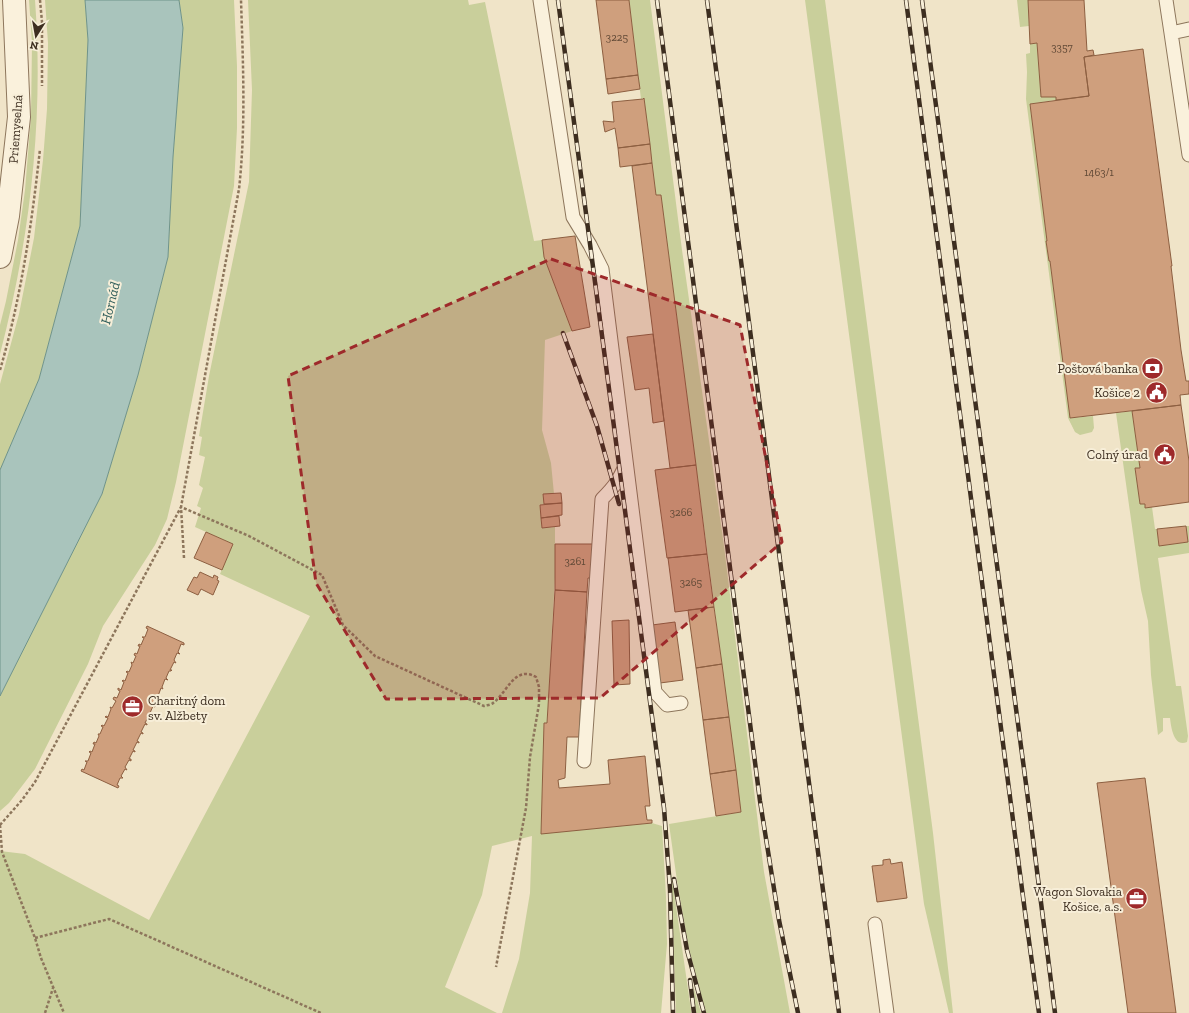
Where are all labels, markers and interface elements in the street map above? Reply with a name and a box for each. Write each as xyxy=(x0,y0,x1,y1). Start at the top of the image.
north arrow xyxy=(16,16,56,56)
house number: 3225 xyxy=(606,31,629,44)
text: N xyxy=(28,38,40,53)
house number: 3357 xyxy=(1051,41,1073,54)
street label: Priemyselná xyxy=(6,93,25,164)
house number: 1463/1 xyxy=(1084,166,1114,179)
water label: Hornád xyxy=(97,280,124,326)
bank icon: Poštová banka xyxy=(1140,355,1166,381)
place label: Poštová banka xyxy=(1058,361,1139,376)
public building icon: Košice 2 xyxy=(1143,379,1169,405)
place label: Košice 2 xyxy=(1094,385,1140,400)
public building icon: Colný úrad xyxy=(1151,441,1177,467)
place label: Colný úrad xyxy=(1087,447,1148,462)
house number: 3266 xyxy=(670,506,693,519)
house number: 3261 xyxy=(564,555,586,568)
house number: 3265 xyxy=(680,576,703,589)
place label: Charitný dom sv. Alžbety xyxy=(148,693,226,723)
office icon: Charitný dom sv. Alžbety xyxy=(120,694,146,720)
place label: Wagon Slovakia Košice, a.s. xyxy=(1034,884,1123,914)
office icon: Wagon Slovakia Košice, a.s. xyxy=(1124,885,1150,911)

